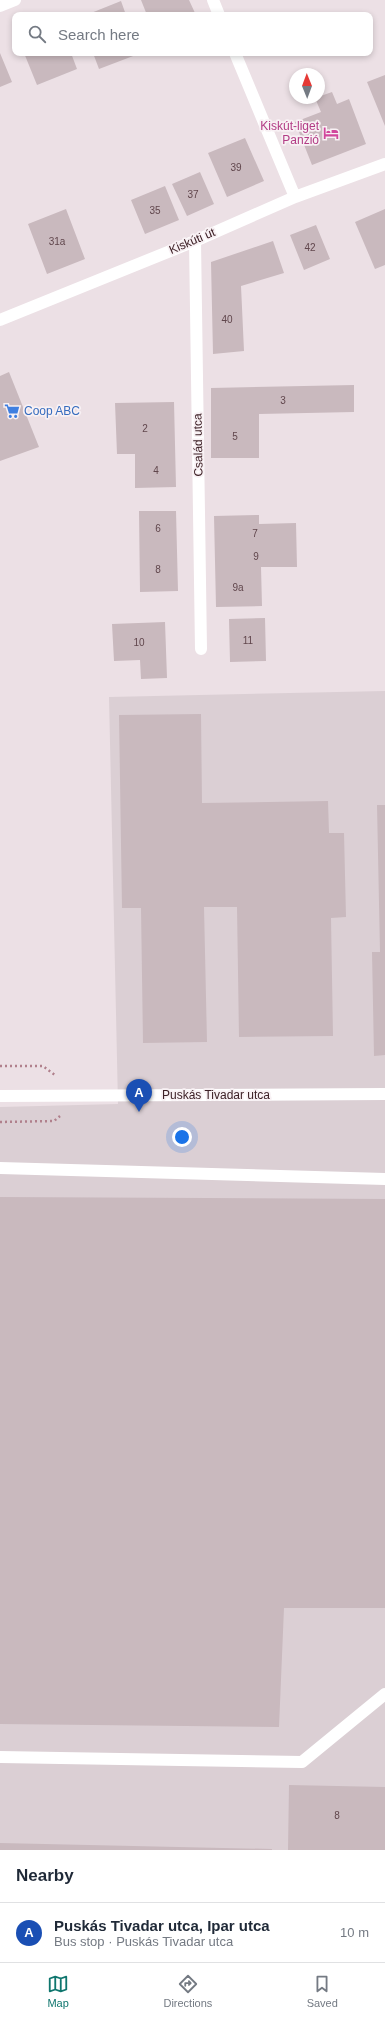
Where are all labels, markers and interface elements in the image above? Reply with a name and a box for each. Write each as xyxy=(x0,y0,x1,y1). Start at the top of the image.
search box xyxy=(12,12,373,56)
icon: search xyxy=(26,23,48,45)
text: Search here xyxy=(58,26,140,43)
north arrow xyxy=(289,68,325,104)
place label: Kiskút-liget Panzió xyxy=(260,119,320,147)
hotel icon: Kiskút-liget Panzió xyxy=(322,124,340,142)
house number: 39 xyxy=(230,162,242,173)
house number: 37 xyxy=(187,189,199,200)
house number: 35 xyxy=(149,205,161,216)
street label: Kiskúti út xyxy=(167,225,218,257)
house number: 31a xyxy=(49,236,66,247)
house number: 42 xyxy=(304,242,316,253)
house number: 40 xyxy=(221,314,233,325)
house number: 3 xyxy=(280,395,286,406)
supermarket icon: Coop ABC xyxy=(3,402,21,420)
place label: Coop ABC xyxy=(24,404,80,418)
street label: Család utca xyxy=(190,413,206,477)
house number: 2 xyxy=(142,423,148,434)
house number: 5 xyxy=(232,431,238,442)
house number: 4 xyxy=(153,465,159,476)
house number: 6 xyxy=(155,523,161,534)
house number: 7 xyxy=(252,528,258,539)
house number: 9 xyxy=(253,551,259,562)
house number: 8 xyxy=(155,564,161,575)
house number: 9a xyxy=(232,582,244,593)
house number: 11 xyxy=(243,635,254,646)
house number: 10 xyxy=(133,637,145,648)
pin: A xyxy=(126,1079,152,1112)
street label: Puskás Tivadar utca xyxy=(162,1088,270,1102)
your location xyxy=(172,1127,192,1147)
house number: 8 xyxy=(334,1810,340,1821)
text: Nearby xyxy=(16,1866,74,1885)
text: Puskás Tivadar utca, Ipar utca xyxy=(54,1917,270,1934)
text: A xyxy=(24,1925,34,1940)
text: 10 m xyxy=(340,1925,369,1940)
text: Bus stop · Puskás Tivadar utca xyxy=(54,1934,233,1949)
tab: Map xyxy=(47,1973,69,2009)
tab: Directions xyxy=(163,1973,212,2009)
tab: Saved xyxy=(307,1973,338,2009)

